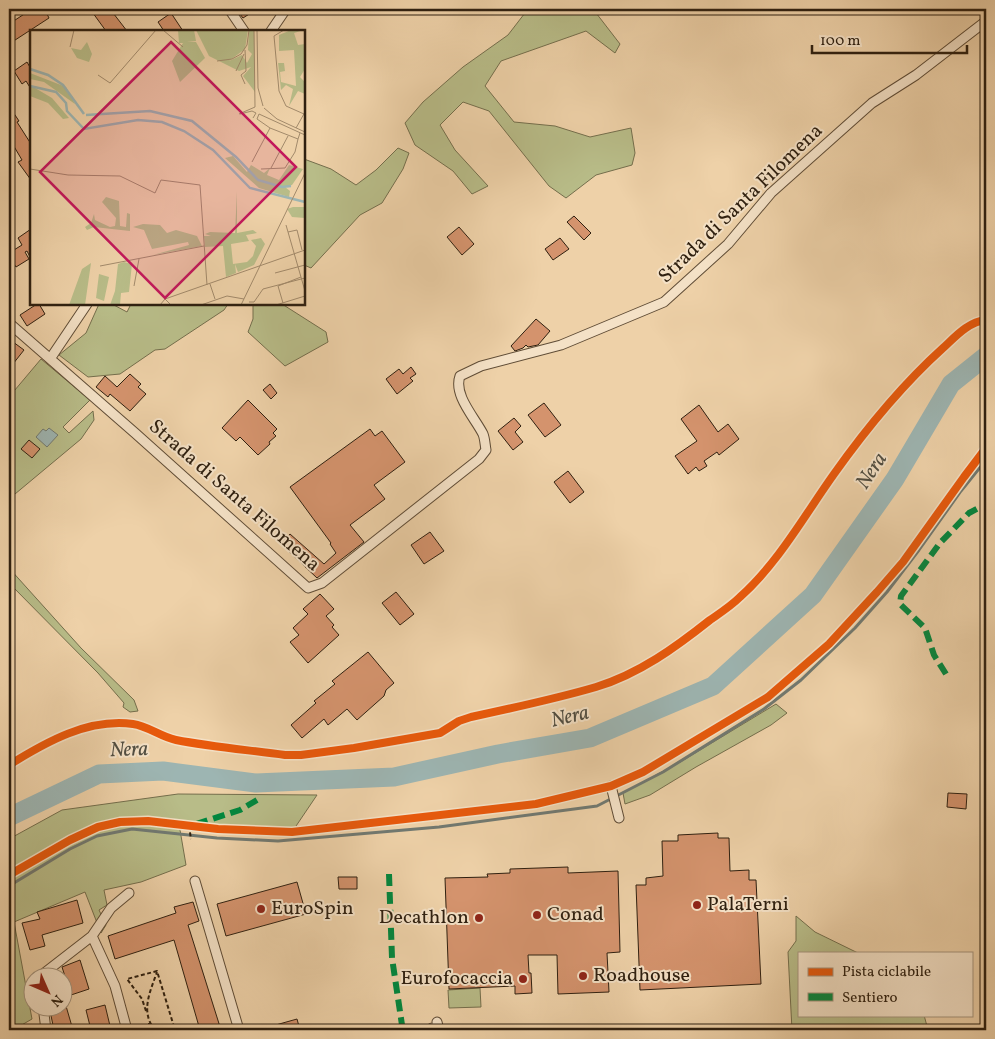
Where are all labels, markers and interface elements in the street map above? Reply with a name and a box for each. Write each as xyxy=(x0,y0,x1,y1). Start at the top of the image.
scale bar xyxy=(812,22,968,54)
inset map xyxy=(30,30,305,305)
text: 100 m xyxy=(820,31,860,52)
street label: Strada di Santa Filomena xyxy=(652,118,830,290)
street label: Strada di Santa Filomena xyxy=(142,414,326,578)
water label: Nera xyxy=(849,447,895,495)
water label: Nera xyxy=(548,699,592,735)
water label: Nera xyxy=(109,735,149,765)
place label: PalaTerni xyxy=(707,891,789,919)
place label: EuroSpin xyxy=(271,895,354,923)
marker: PalaTerni xyxy=(691,899,703,911)
place label: Conad xyxy=(547,901,604,929)
marker: EuroSpin xyxy=(255,903,267,915)
place label: Decathlon xyxy=(379,904,469,932)
marker: Conad xyxy=(531,909,543,921)
marker: Decathlon xyxy=(473,912,485,924)
legend xyxy=(798,952,972,1016)
place label: Roadhouse xyxy=(593,962,690,990)
text: Pista ciclabile xyxy=(842,962,931,983)
place label: Eurofocaccia xyxy=(400,965,513,993)
north arrow xyxy=(22,966,72,1016)
marker: Roadhouse xyxy=(577,970,589,982)
marker: Eurofocaccia xyxy=(517,973,529,985)
text: Sentiero xyxy=(842,988,898,1009)
text: N xyxy=(46,990,66,1010)

